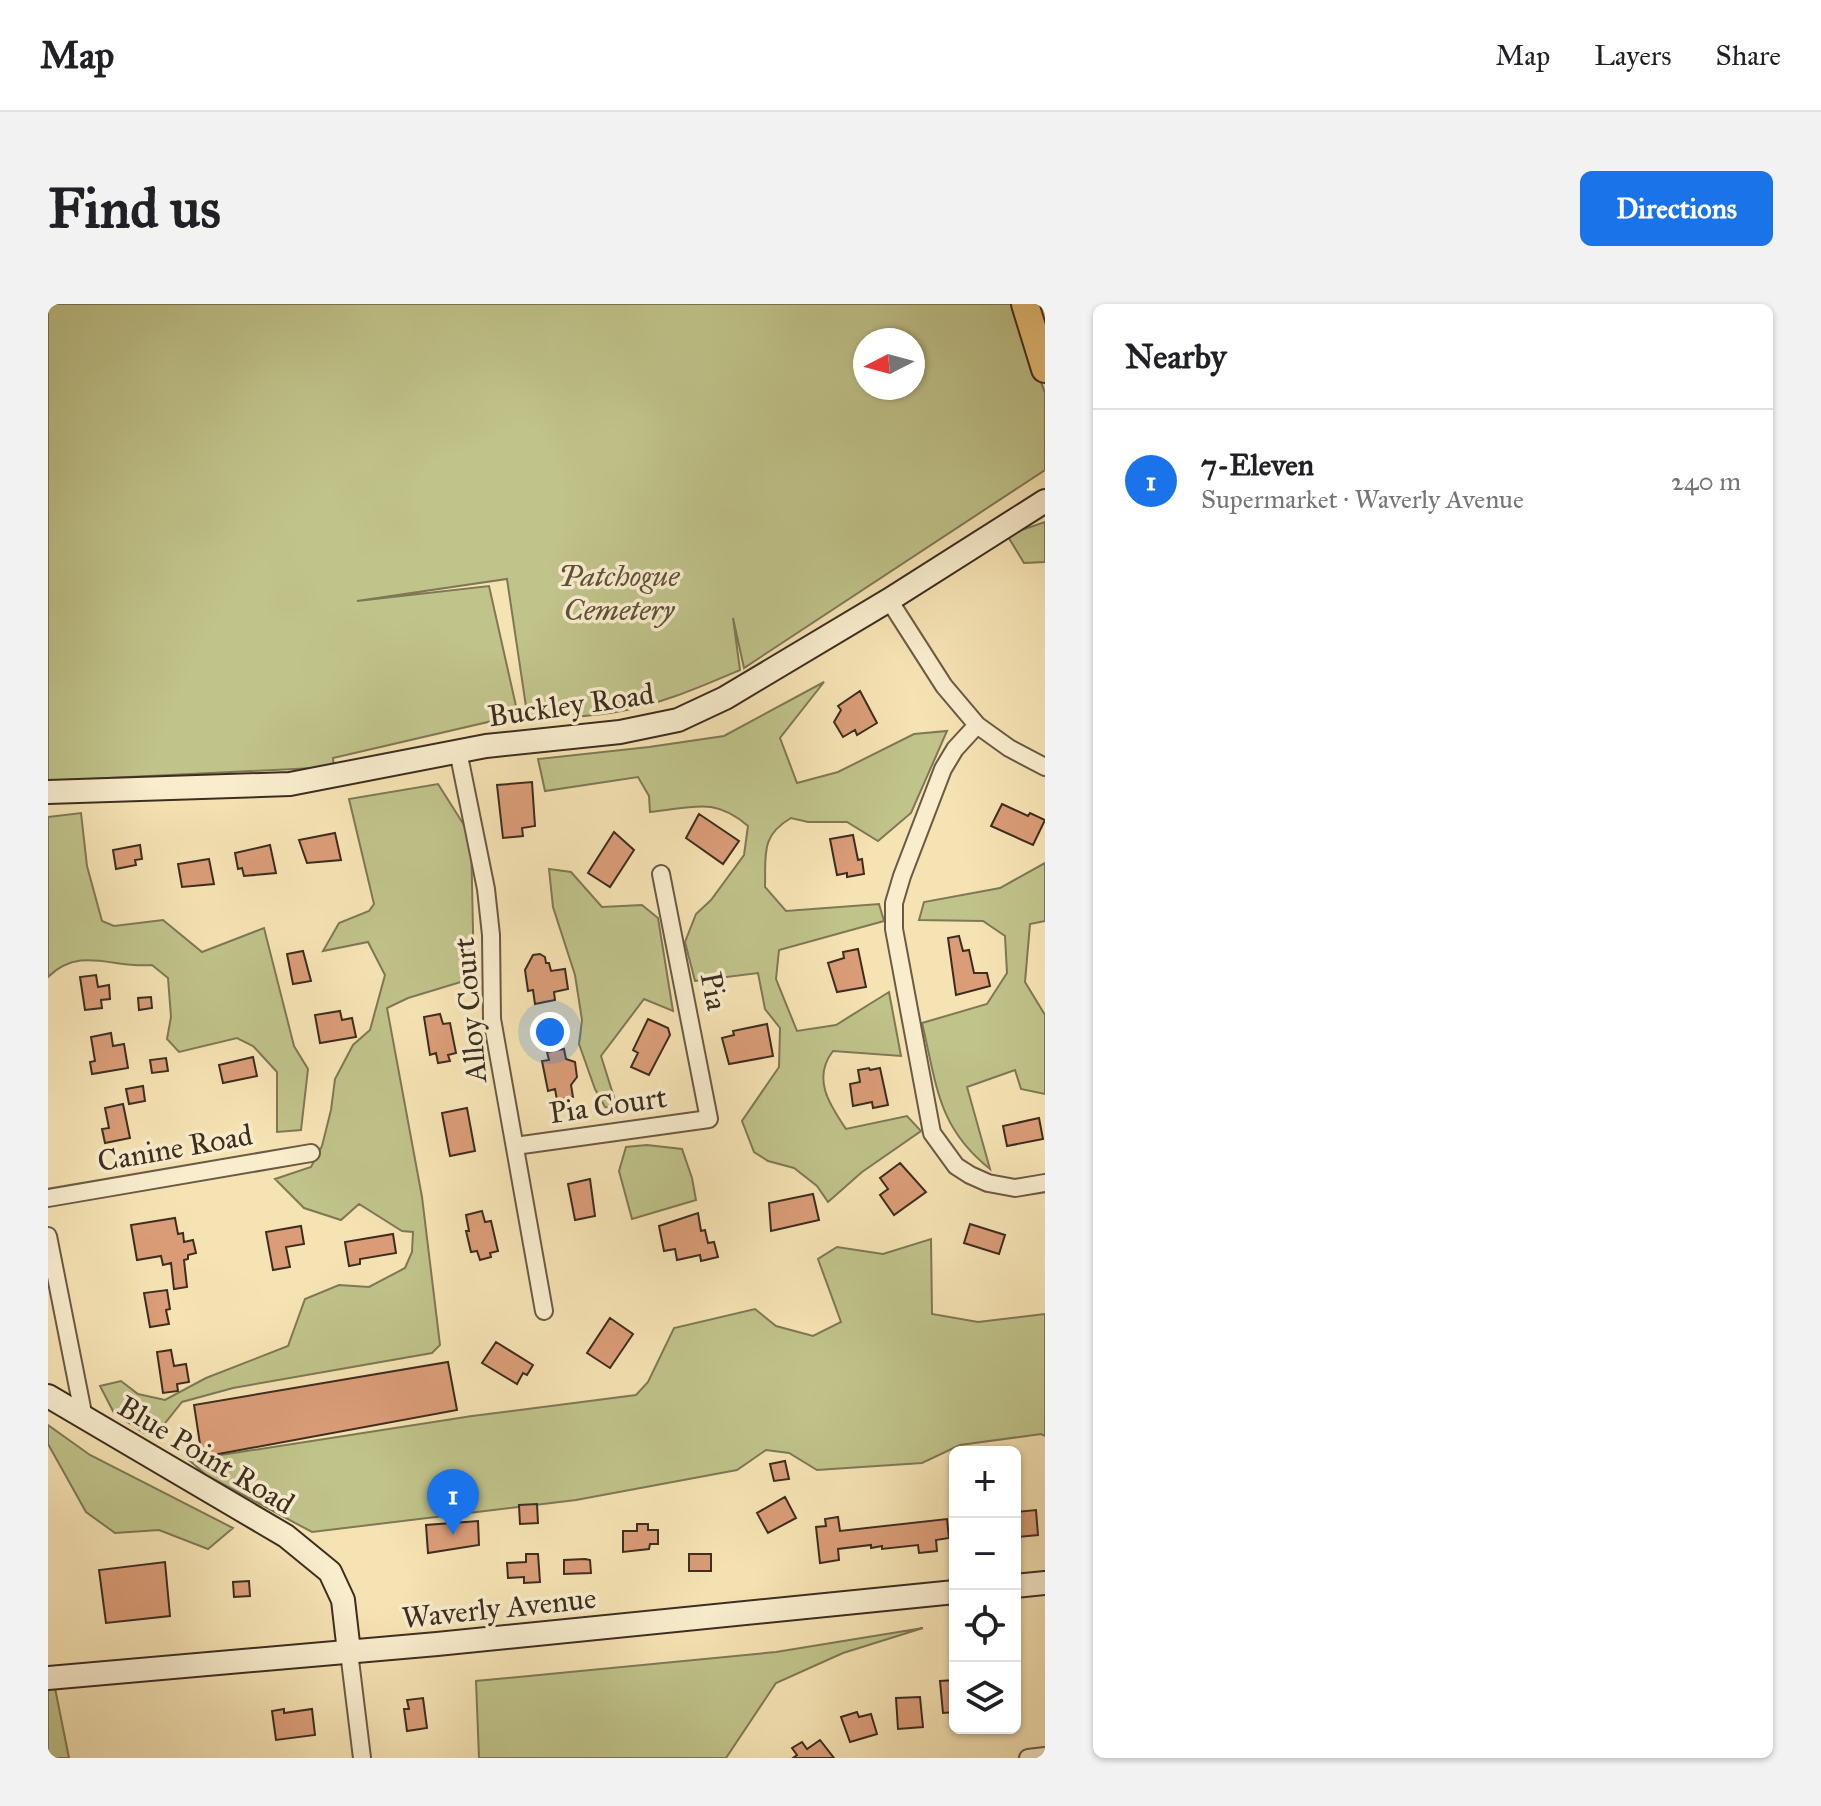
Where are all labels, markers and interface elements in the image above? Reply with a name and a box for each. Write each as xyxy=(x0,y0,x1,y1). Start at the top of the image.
text: Map xyxy=(40,32,114,78)
text: Map xyxy=(1495,38,1550,73)
text: Layers xyxy=(1594,38,1672,73)
text: Share xyxy=(1716,38,1781,73)
button: Directions xyxy=(1580,171,1773,246)
text: Find us xyxy=(48,174,221,242)
north arrow xyxy=(853,328,925,400)
text: Nearby xyxy=(1125,336,1227,377)
text: 7-Eleven xyxy=(1201,447,1314,483)
text: 1 xyxy=(1146,465,1156,497)
text: 240 m xyxy=(1671,465,1741,497)
text: Supermarket · Waverly Avenue xyxy=(1201,483,1524,515)
park label: Patchogue Cemetery xyxy=(559,558,680,628)
street label: Buckley Road xyxy=(486,676,656,734)
street label: Alloy Court xyxy=(446,936,494,1086)
street label: Pia xyxy=(693,969,735,1013)
your location xyxy=(530,1012,570,1052)
street label: Pia Court xyxy=(547,1079,669,1131)
street label: Canine Road xyxy=(95,1117,255,1179)
street label: Blue Point Road xyxy=(111,1388,301,1522)
map controls xyxy=(949,1446,1021,1734)
button: + xyxy=(949,1446,1021,1518)
pin: 1 xyxy=(427,1469,479,1535)
button: − xyxy=(949,1518,1021,1590)
street label: Waverly Avenue xyxy=(400,1580,598,1636)
button: locate xyxy=(949,1590,1021,1662)
button: layers xyxy=(949,1662,1021,1734)

